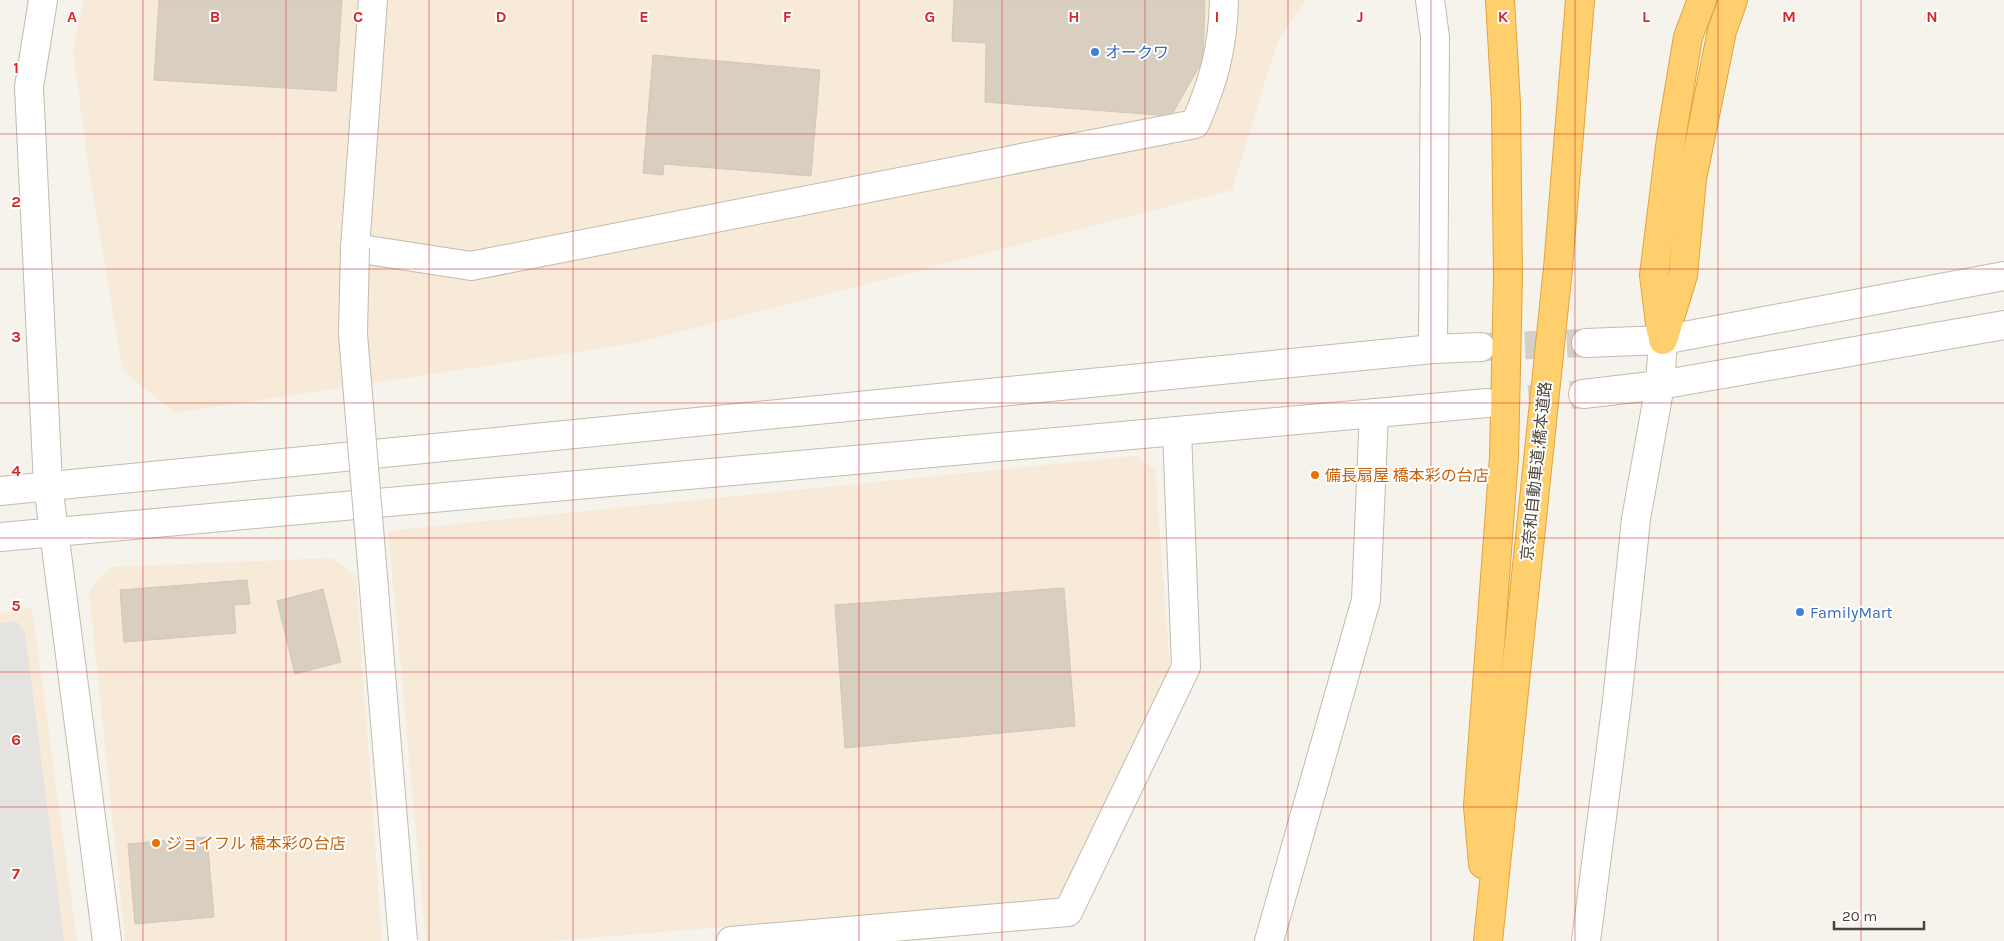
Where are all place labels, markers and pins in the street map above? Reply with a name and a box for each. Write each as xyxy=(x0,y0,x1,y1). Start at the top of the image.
place label: オークワ xyxy=(1105,43,1169,62)
marker: オークワ xyxy=(1089,46,1101,58)
place label: 備長扇屋 橋本彩の台店 xyxy=(1325,466,1489,485)
marker: 備長扇屋 橋本彩の台店 xyxy=(1309,469,1321,481)
place label: FamilyMart xyxy=(1810,603,1893,622)
marker: FamilyMart xyxy=(1794,606,1806,618)
place label: ジョイフル 橋本彩の台店 xyxy=(166,834,346,853)
marker: ジョイフル 橋本彩の台店 xyxy=(150,837,162,849)

